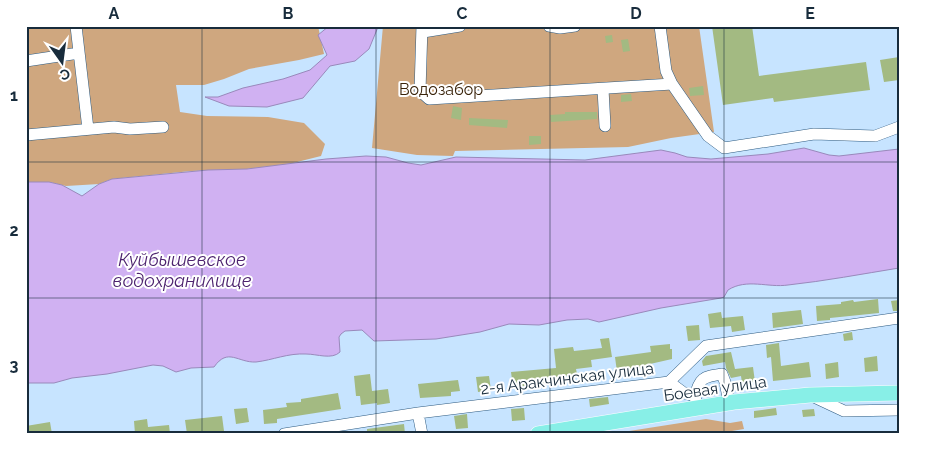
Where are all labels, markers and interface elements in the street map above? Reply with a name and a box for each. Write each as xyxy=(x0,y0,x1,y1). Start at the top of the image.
text: A xyxy=(109,4,120,23)
text: B xyxy=(283,4,294,23)
text: C xyxy=(457,4,468,23)
text: D xyxy=(630,4,642,23)
text: E xyxy=(805,4,815,23)
north arrow xyxy=(38,38,88,88)
text: С xyxy=(58,66,72,84)
park label: Водозабор xyxy=(399,80,483,99)
text: 1 xyxy=(10,86,18,105)
text: 2 xyxy=(9,221,19,240)
water label: Куйбышевское водохранилище xyxy=(112,249,252,291)
text: 3 xyxy=(10,356,19,375)
street label: 2-я Аракчинская улица xyxy=(479,358,655,399)
street label: Боевая улица xyxy=(662,372,768,405)

